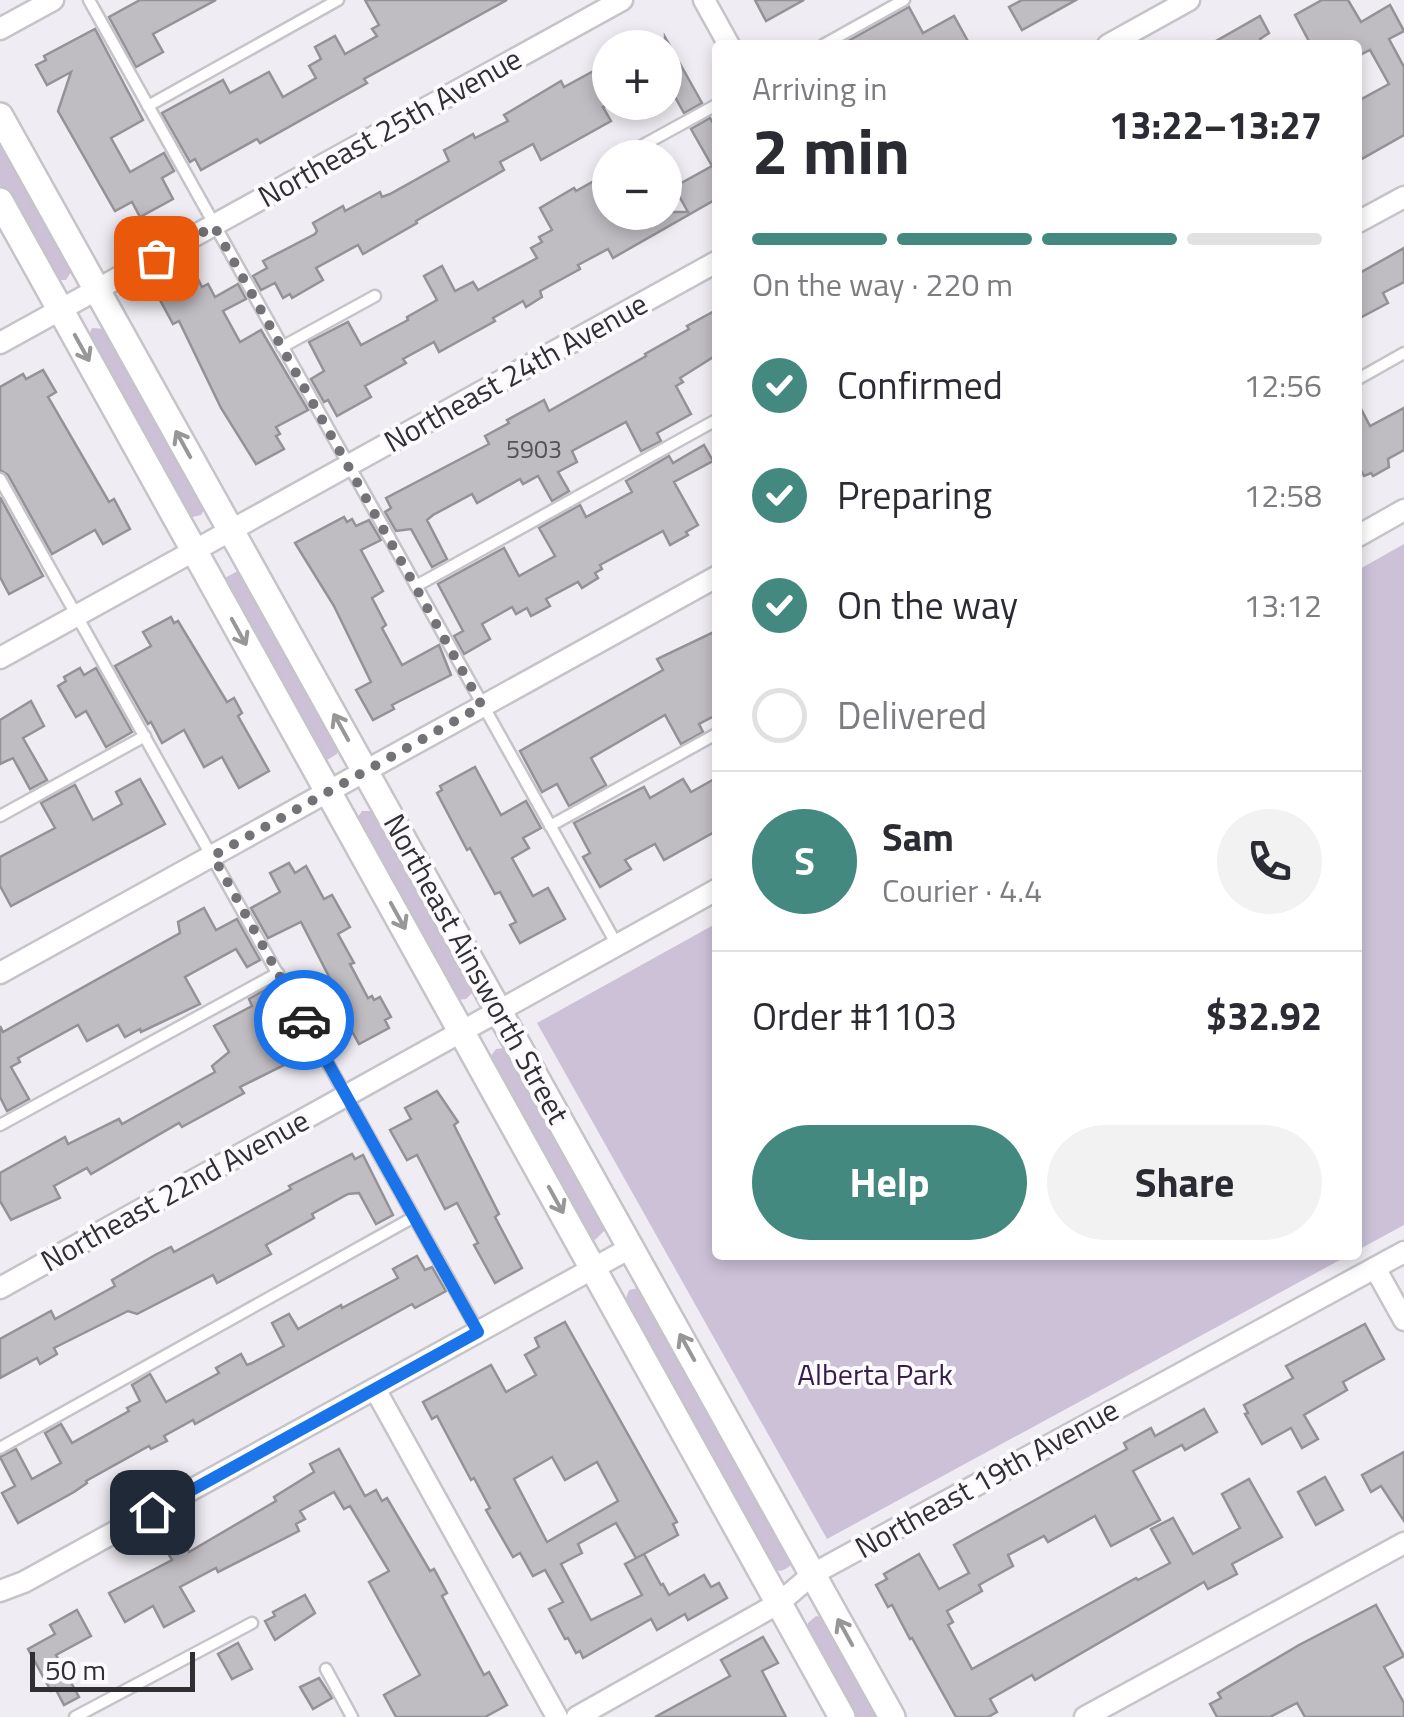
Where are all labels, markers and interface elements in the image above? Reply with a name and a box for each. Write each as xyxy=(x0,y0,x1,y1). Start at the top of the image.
map controls xyxy=(592,30,682,230)
button: + xyxy=(592,30,682,120)
street label: Northeast 25th Avenue xyxy=(249,36,530,219)
text: Arriving in xyxy=(752,64,888,112)
text: 13:22–13:27 xyxy=(1109,96,1322,154)
text: 2 min xyxy=(752,100,910,199)
button: − xyxy=(592,140,682,230)
pin xyxy=(114,216,199,301)
icon: bag xyxy=(129,231,184,286)
text: On the way · 220 m xyxy=(752,260,1013,308)
street label: Northeast 24th Avenue xyxy=(375,281,656,464)
one-way arrow xyxy=(72,332,92,362)
text: Confirmed xyxy=(837,356,1003,414)
icon: check xyxy=(752,358,807,413)
text: 12:56 xyxy=(1243,361,1322,409)
one-way arrow xyxy=(172,429,192,459)
house number: 5903 xyxy=(506,430,562,468)
text: Preparing xyxy=(837,466,992,524)
icon: check xyxy=(752,468,807,523)
text: 12:58 xyxy=(1243,471,1322,519)
text: On the way xyxy=(837,576,1018,634)
icon: check xyxy=(752,578,807,633)
text: 13:12 xyxy=(1243,581,1322,629)
one-way arrow xyxy=(230,617,250,646)
text: Delivered xyxy=(837,686,987,744)
one-way arrow xyxy=(331,713,351,743)
street label: Northeast Ainsworth Street xyxy=(372,805,582,1132)
text: Sam xyxy=(882,808,954,866)
button: phone xyxy=(1217,809,1322,914)
text: S xyxy=(794,832,815,890)
text: Courier · 4.4 xyxy=(882,866,1042,914)
one-way arrow xyxy=(388,900,408,930)
courier xyxy=(254,970,354,1070)
text: Order #1103 xyxy=(752,987,957,1045)
text: $32.92 xyxy=(1206,987,1322,1045)
icon: car xyxy=(277,993,332,1048)
street label: Northeast 22nd Avenue xyxy=(32,1097,317,1283)
button: Help xyxy=(752,1125,1027,1240)
button: Share xyxy=(1047,1125,1322,1240)
one-way arrow xyxy=(546,1184,566,1214)
one-way arrow xyxy=(677,1333,697,1363)
park label: Alberta Park xyxy=(797,1351,953,1397)
street label: Northeast 19th Avenue xyxy=(846,1387,1127,1570)
pin xyxy=(110,1470,195,1555)
icon: home xyxy=(125,1485,180,1540)
one-way arrow xyxy=(834,1617,854,1647)
scale bar xyxy=(30,1647,195,1692)
text: 50 m xyxy=(45,1648,106,1691)

